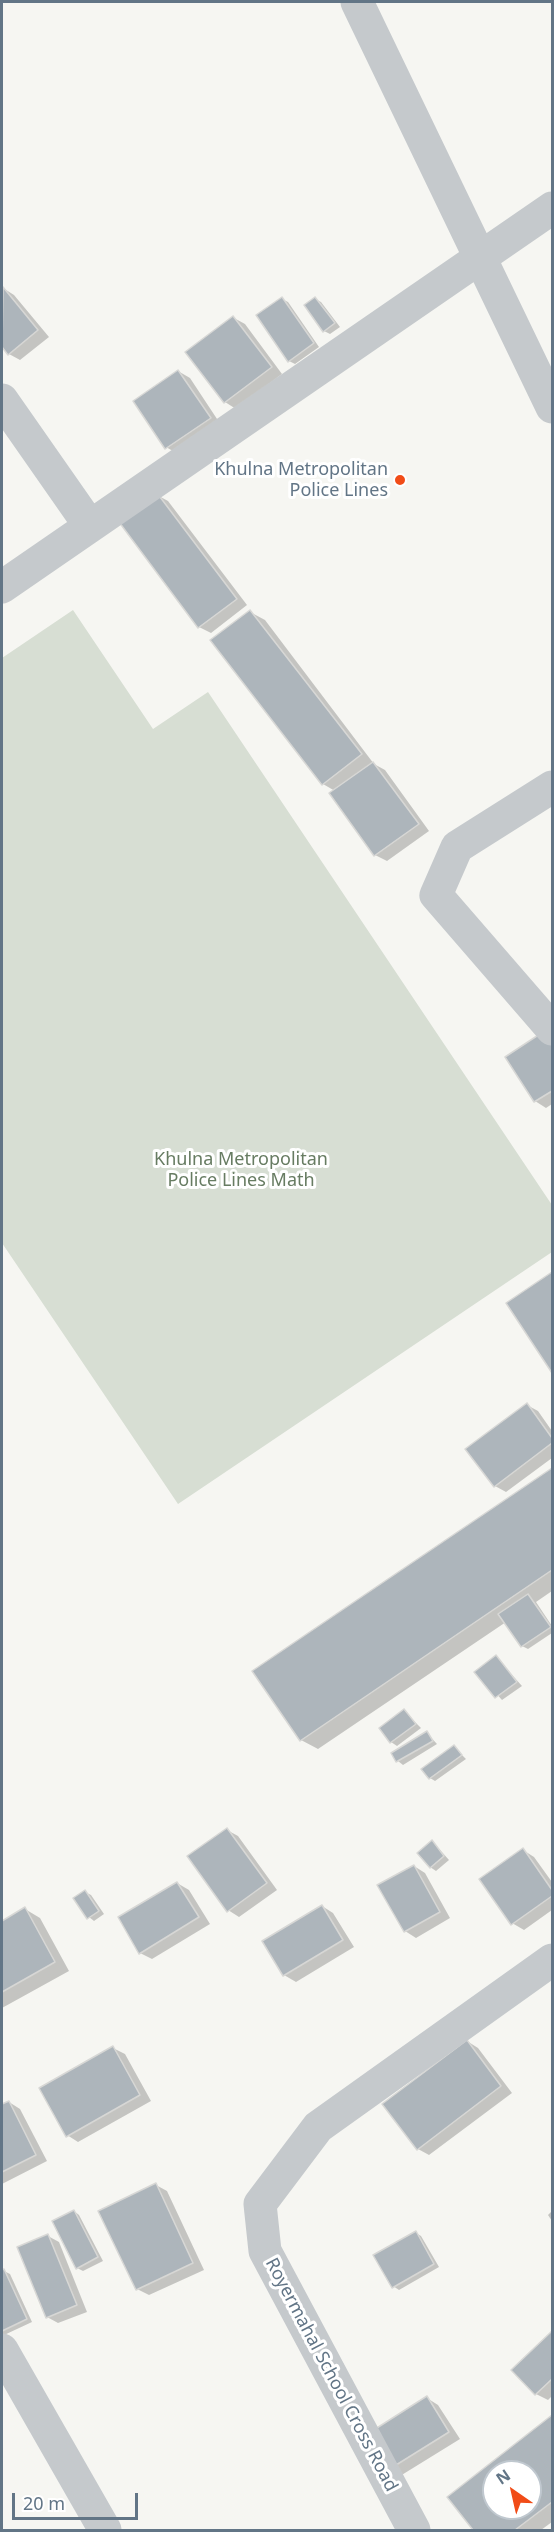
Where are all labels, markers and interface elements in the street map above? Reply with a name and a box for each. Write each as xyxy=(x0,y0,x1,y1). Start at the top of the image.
place label: Khulna Metropolitan Police Lines xyxy=(214,459,388,502)
marker: Khulna Metropolitan Police Lines xyxy=(393,473,407,487)
park label: Khulna Metropolitan Police Lines Math xyxy=(154,1149,328,1192)
street label: Royermahal School Cross Road xyxy=(260,2255,402,2495)
north arrow xyxy=(482,2460,542,2520)
text: N xyxy=(492,2464,515,2489)
scale bar xyxy=(15,2481,141,2519)
text: 20 m xyxy=(23,2491,65,2515)

